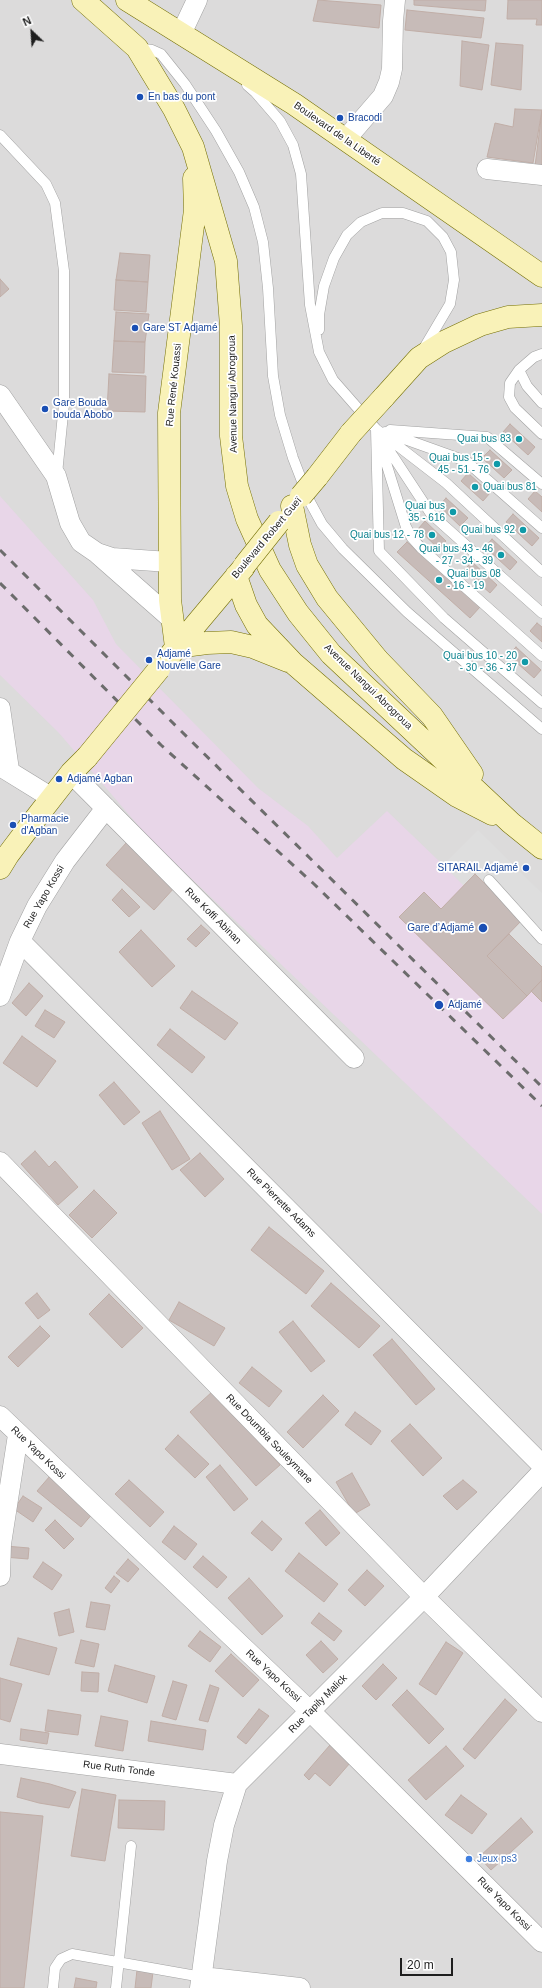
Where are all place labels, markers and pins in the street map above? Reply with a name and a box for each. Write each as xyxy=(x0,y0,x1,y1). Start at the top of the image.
place label: En bas du pont xyxy=(148,91,215,103)
marker: En bas du pont xyxy=(135,92,145,102)
place label: Bracodi xyxy=(348,112,382,124)
marker: Bracodi xyxy=(335,113,345,123)
place label: Gare ST Adjamé xyxy=(143,322,217,334)
marker: Gare ST Adjamé xyxy=(130,323,140,333)
place label: Gare Bouda bouda Abobo xyxy=(53,397,113,420)
marker: Gare Bouda bouda Abobo xyxy=(40,404,50,414)
place label: Quai bus 83 xyxy=(457,433,511,445)
marker: Quai bus 83 xyxy=(514,434,524,444)
place label: Quai bus 15 - 45 - 51 - 76 xyxy=(429,452,489,476)
marker: Quai bus 15 - 45 - 51 - 76 xyxy=(492,459,502,469)
place label: Quai bus 81 xyxy=(483,481,537,493)
marker: Quai bus 81 xyxy=(470,482,480,492)
place label: Quai bus 35 - 616 xyxy=(405,500,445,524)
marker: Quai bus 35 - 616 xyxy=(448,507,458,517)
place label: Quai bus 92 xyxy=(461,524,515,536)
marker: Quai bus 92 xyxy=(518,525,528,535)
place label: Quai bus 12 - 78 xyxy=(350,529,424,541)
marker: Quai bus 12 - 78 xyxy=(427,530,437,540)
place label: Quai bus 43 - 46 - 27 - 34 - 39 xyxy=(419,543,493,566)
marker: Quai bus 43 - 46 - 27 - 34 - 39 xyxy=(496,550,506,560)
place label: Quai bus 08 - 16 - 19 xyxy=(447,568,501,592)
marker: Quai bus 08 - 16 - 19 xyxy=(434,575,444,585)
place label: Adjamé Nouvelle Gare xyxy=(157,648,221,672)
place label: Quai bus 10 - 20 - 30 - 36 - 37 xyxy=(443,650,517,674)
marker: Adjamé Nouvelle Gare xyxy=(144,655,154,665)
marker: Quai bus 10 - 20 - 30 - 36 - 37 xyxy=(520,657,530,667)
place label: Adjamé Agban xyxy=(67,773,133,785)
marker: Adjamé Agban xyxy=(54,774,64,784)
place label: Pharmacie d'Agban xyxy=(21,813,69,836)
marker: Pharmacie d'Agban xyxy=(8,820,18,830)
place label: SITARAIL Adjamé xyxy=(438,862,518,874)
marker: SITARAIL Adjamé xyxy=(521,863,531,873)
place label: Gare d’Adjamé xyxy=(407,922,474,934)
marker: Gare d’Adjamé xyxy=(477,922,489,934)
marker: Adjamé xyxy=(433,999,445,1011)
place label: Adjamé xyxy=(448,999,482,1011)
place label: Jeux ps3 xyxy=(477,1853,517,1865)
marker: Jeux ps3 xyxy=(464,1854,474,1864)

